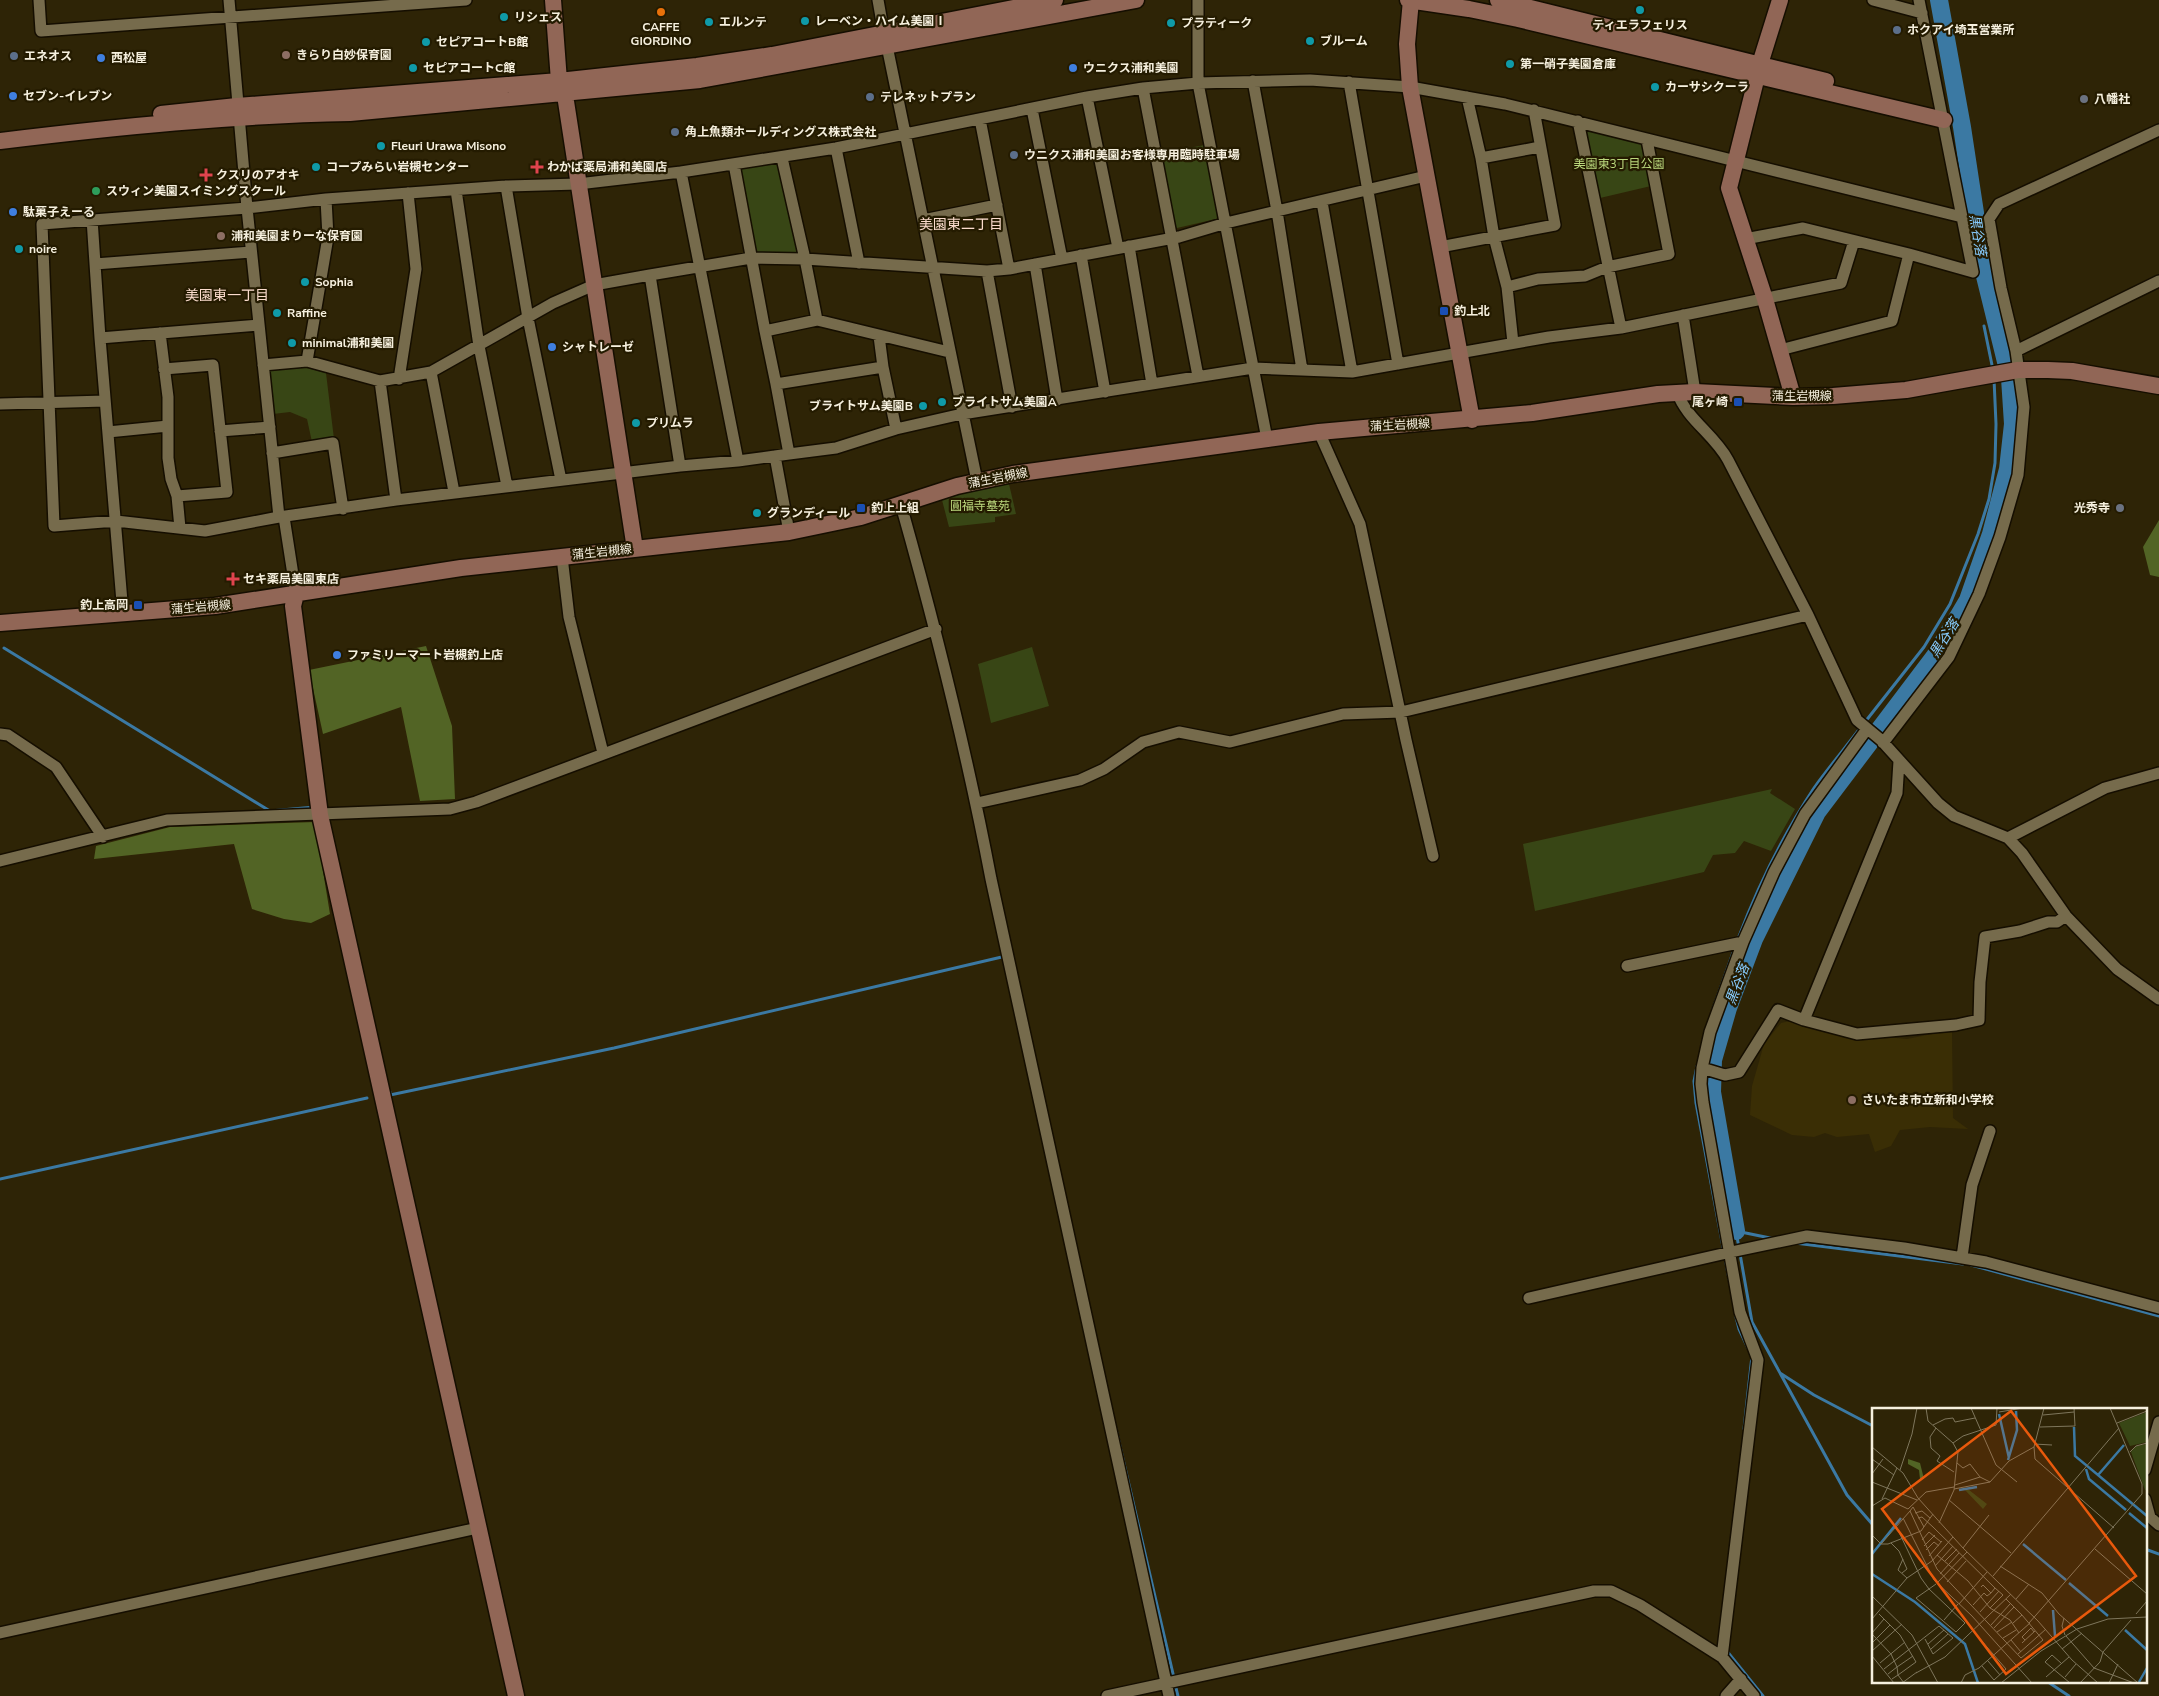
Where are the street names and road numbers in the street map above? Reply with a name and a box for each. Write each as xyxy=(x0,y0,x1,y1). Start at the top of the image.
street label: 蒲生岩槻線 xyxy=(1772,388,1832,404)
street label: 蒲生岩槻線 xyxy=(1370,415,1430,435)
street label: 蒲生岩槻線 xyxy=(967,464,1029,492)
street label: 蒲生岩槻線 xyxy=(571,541,633,563)
street label: 蒲生岩槻線 xyxy=(170,596,232,618)

